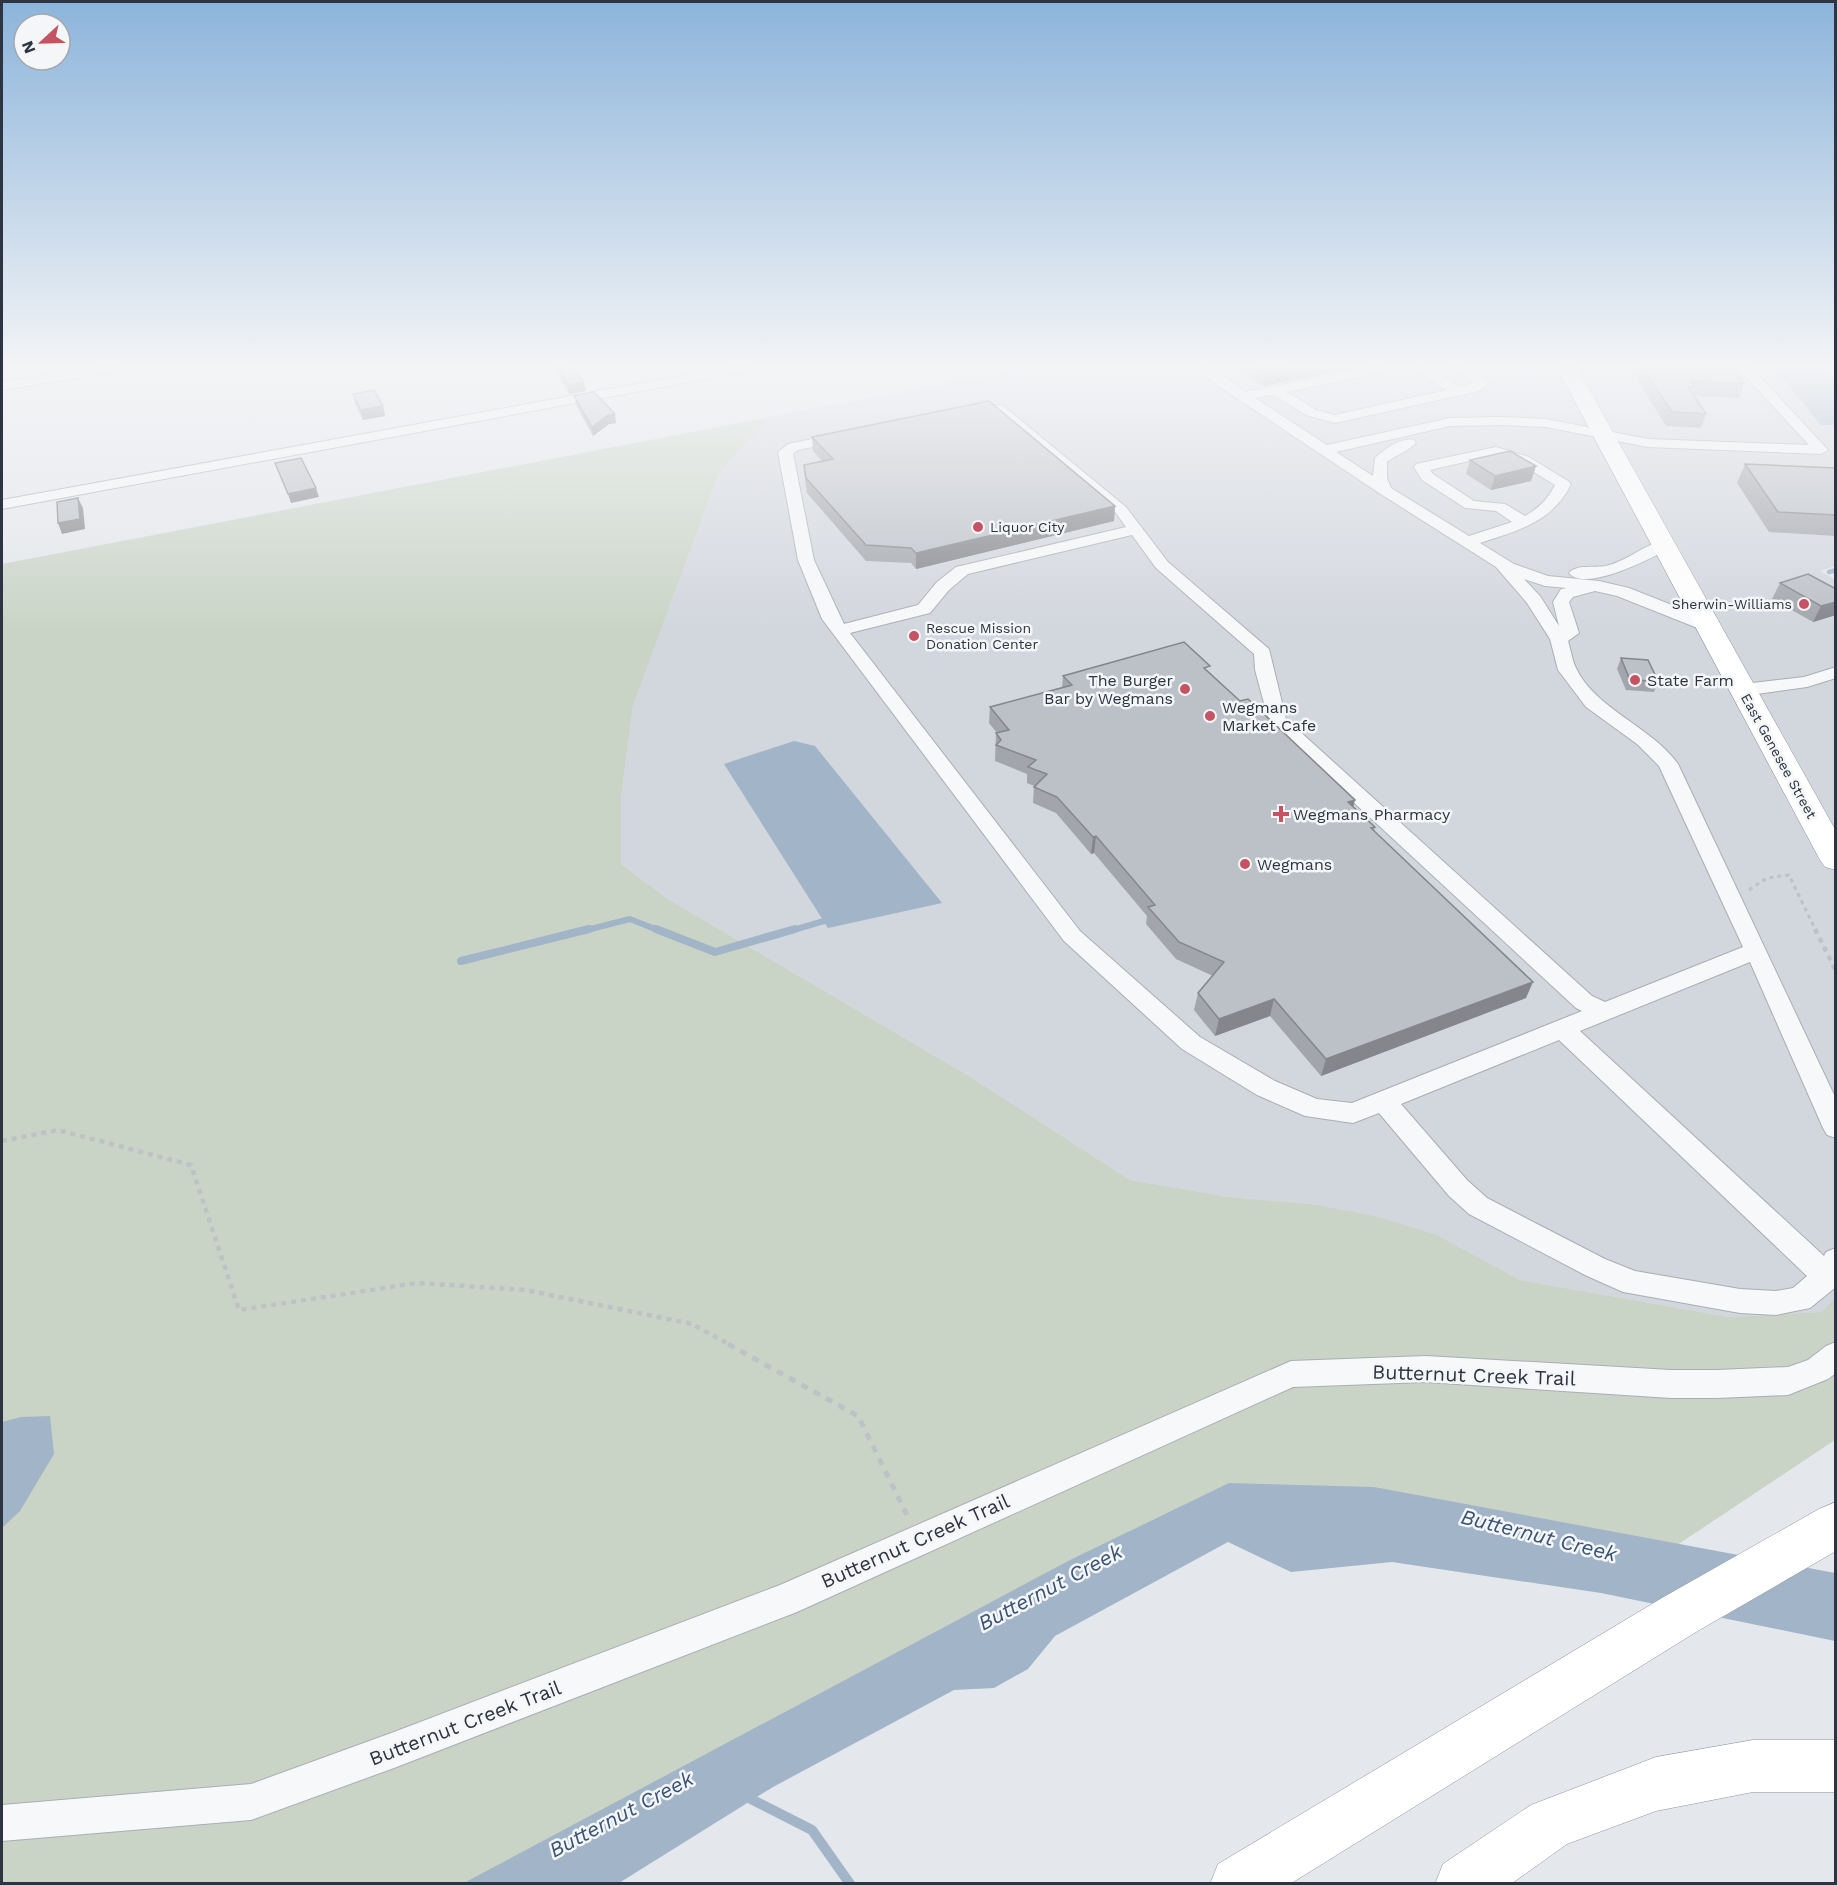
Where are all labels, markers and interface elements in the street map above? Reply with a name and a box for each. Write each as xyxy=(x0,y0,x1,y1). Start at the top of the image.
north arrow xyxy=(12,12,72,72)
text: N xyxy=(18,38,40,56)
place label: Liquor City xyxy=(990,519,1065,535)
marker: Liquor City xyxy=(971,520,985,534)
place label: Sherwin-Williams xyxy=(1672,596,1792,612)
marker: Sherwin-Williams xyxy=(1797,597,1811,611)
place label: Rescue Mission Donation Center xyxy=(926,620,1038,652)
marker: Rescue Mission Donation Center xyxy=(907,629,921,643)
place label: The Burger Bar by Wegmans xyxy=(1044,671,1173,708)
place label: State Farm xyxy=(1647,671,1734,690)
marker: State Farm xyxy=(1628,673,1642,687)
marker: The Burger Bar by Wegmans xyxy=(1178,682,1192,696)
street label: East Genesee Street xyxy=(1738,691,1820,821)
place label: Wegmans Market Cafe xyxy=(1222,698,1316,735)
marker: Wegmans Market Cafe xyxy=(1203,709,1217,723)
place label: Wegmans Pharmacy xyxy=(1293,805,1451,824)
marker: Wegmans Pharmacy xyxy=(1274,807,1288,821)
place label: Wegmans xyxy=(1257,855,1332,874)
marker: Wegmans xyxy=(1238,857,1252,871)
street label: Butternut Creek Trail xyxy=(1372,1359,1576,1391)
street label: Butternut Creek Trail xyxy=(817,1489,1013,1593)
water label: Butternut Creek xyxy=(1459,1504,1620,1567)
water label: Butternut Creek xyxy=(974,1538,1127,1636)
street label: Butternut Creek Trail xyxy=(366,1675,564,1771)
water label: Butternut Creek xyxy=(545,1765,698,1863)

